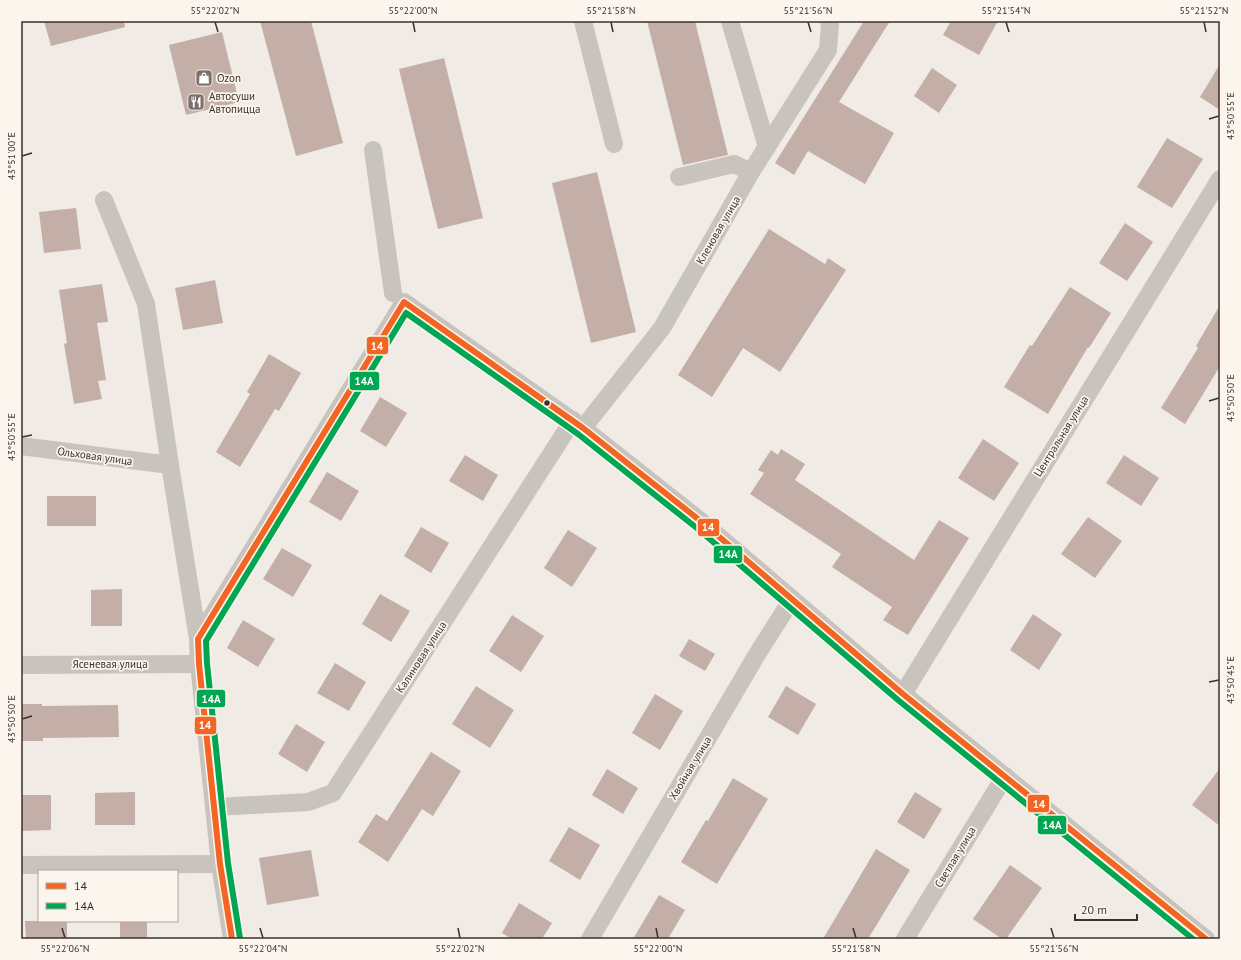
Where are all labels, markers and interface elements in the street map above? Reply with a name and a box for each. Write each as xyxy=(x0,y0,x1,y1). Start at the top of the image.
text: 55°22'02"N xyxy=(190,4,240,17)
text: 55°22'00"N xyxy=(388,4,438,17)
text: 55°21'58"N xyxy=(586,4,636,17)
text: 55°21'56"N xyxy=(783,4,833,17)
text: 55°21'54"N xyxy=(981,4,1031,17)
text: 55°21'52"N xyxy=(1179,4,1229,17)
shop icon: Ozon xyxy=(194,68,214,88)
place label: Ozon xyxy=(217,71,241,85)
place label: Автосуши Автопицца xyxy=(209,89,260,116)
restaurant icon: Автосуши Автопицца xyxy=(186,92,206,112)
text: 43°50'55"E xyxy=(1224,92,1237,140)
text: 43°51'00"E xyxy=(5,132,18,180)
street label: Кленовая улица xyxy=(693,193,743,267)
line badge: 14 xyxy=(366,336,389,355)
text: 14 xyxy=(371,339,384,353)
line badge: 14А xyxy=(349,371,380,391)
text: 14А xyxy=(354,374,374,388)
text: 43°50'50"E xyxy=(1224,374,1237,422)
street label: Центральная улица xyxy=(1030,393,1092,479)
unlabelled marker xyxy=(542,398,552,408)
text: 43°50'55"E xyxy=(5,413,18,461)
street label: Ольховая улица xyxy=(56,444,134,468)
line badge: 14 xyxy=(697,518,720,537)
text: 14 xyxy=(702,520,715,534)
line badge: 14А xyxy=(713,545,743,564)
text: 14А xyxy=(718,547,738,561)
street label: Калиновая улица xyxy=(393,619,449,695)
text: 43°50'45"E xyxy=(1224,656,1237,704)
street label: Ясеневая улица xyxy=(72,657,148,671)
line badge: 14А xyxy=(196,689,226,708)
text: 14А xyxy=(201,692,221,706)
text: 43°50'50"E xyxy=(5,695,18,743)
line badge: 14 xyxy=(194,716,217,735)
text: 14 xyxy=(199,718,212,732)
street label: Хвойная улица xyxy=(666,734,714,802)
line badge: 14 xyxy=(1027,794,1050,813)
text: 14 xyxy=(1033,797,1046,811)
line badge: 14А xyxy=(1037,815,1067,835)
text: 14А xyxy=(1042,818,1062,832)
street label: Светлая улица xyxy=(931,824,979,890)
legend xyxy=(38,870,178,922)
text: 14 xyxy=(74,878,88,893)
scale bar xyxy=(1075,896,1137,922)
text: 14А xyxy=(74,898,94,913)
text: 20 m xyxy=(1081,902,1107,917)
text: 55°22'06"N xyxy=(40,942,90,955)
text: 55°22'04"N xyxy=(238,942,288,955)
text: 55°22'02"N xyxy=(435,942,485,955)
text: 55°22'00"N xyxy=(633,942,683,955)
text: 55°21'58"N xyxy=(831,942,881,955)
text: 55°21'56"N xyxy=(1029,942,1079,955)

